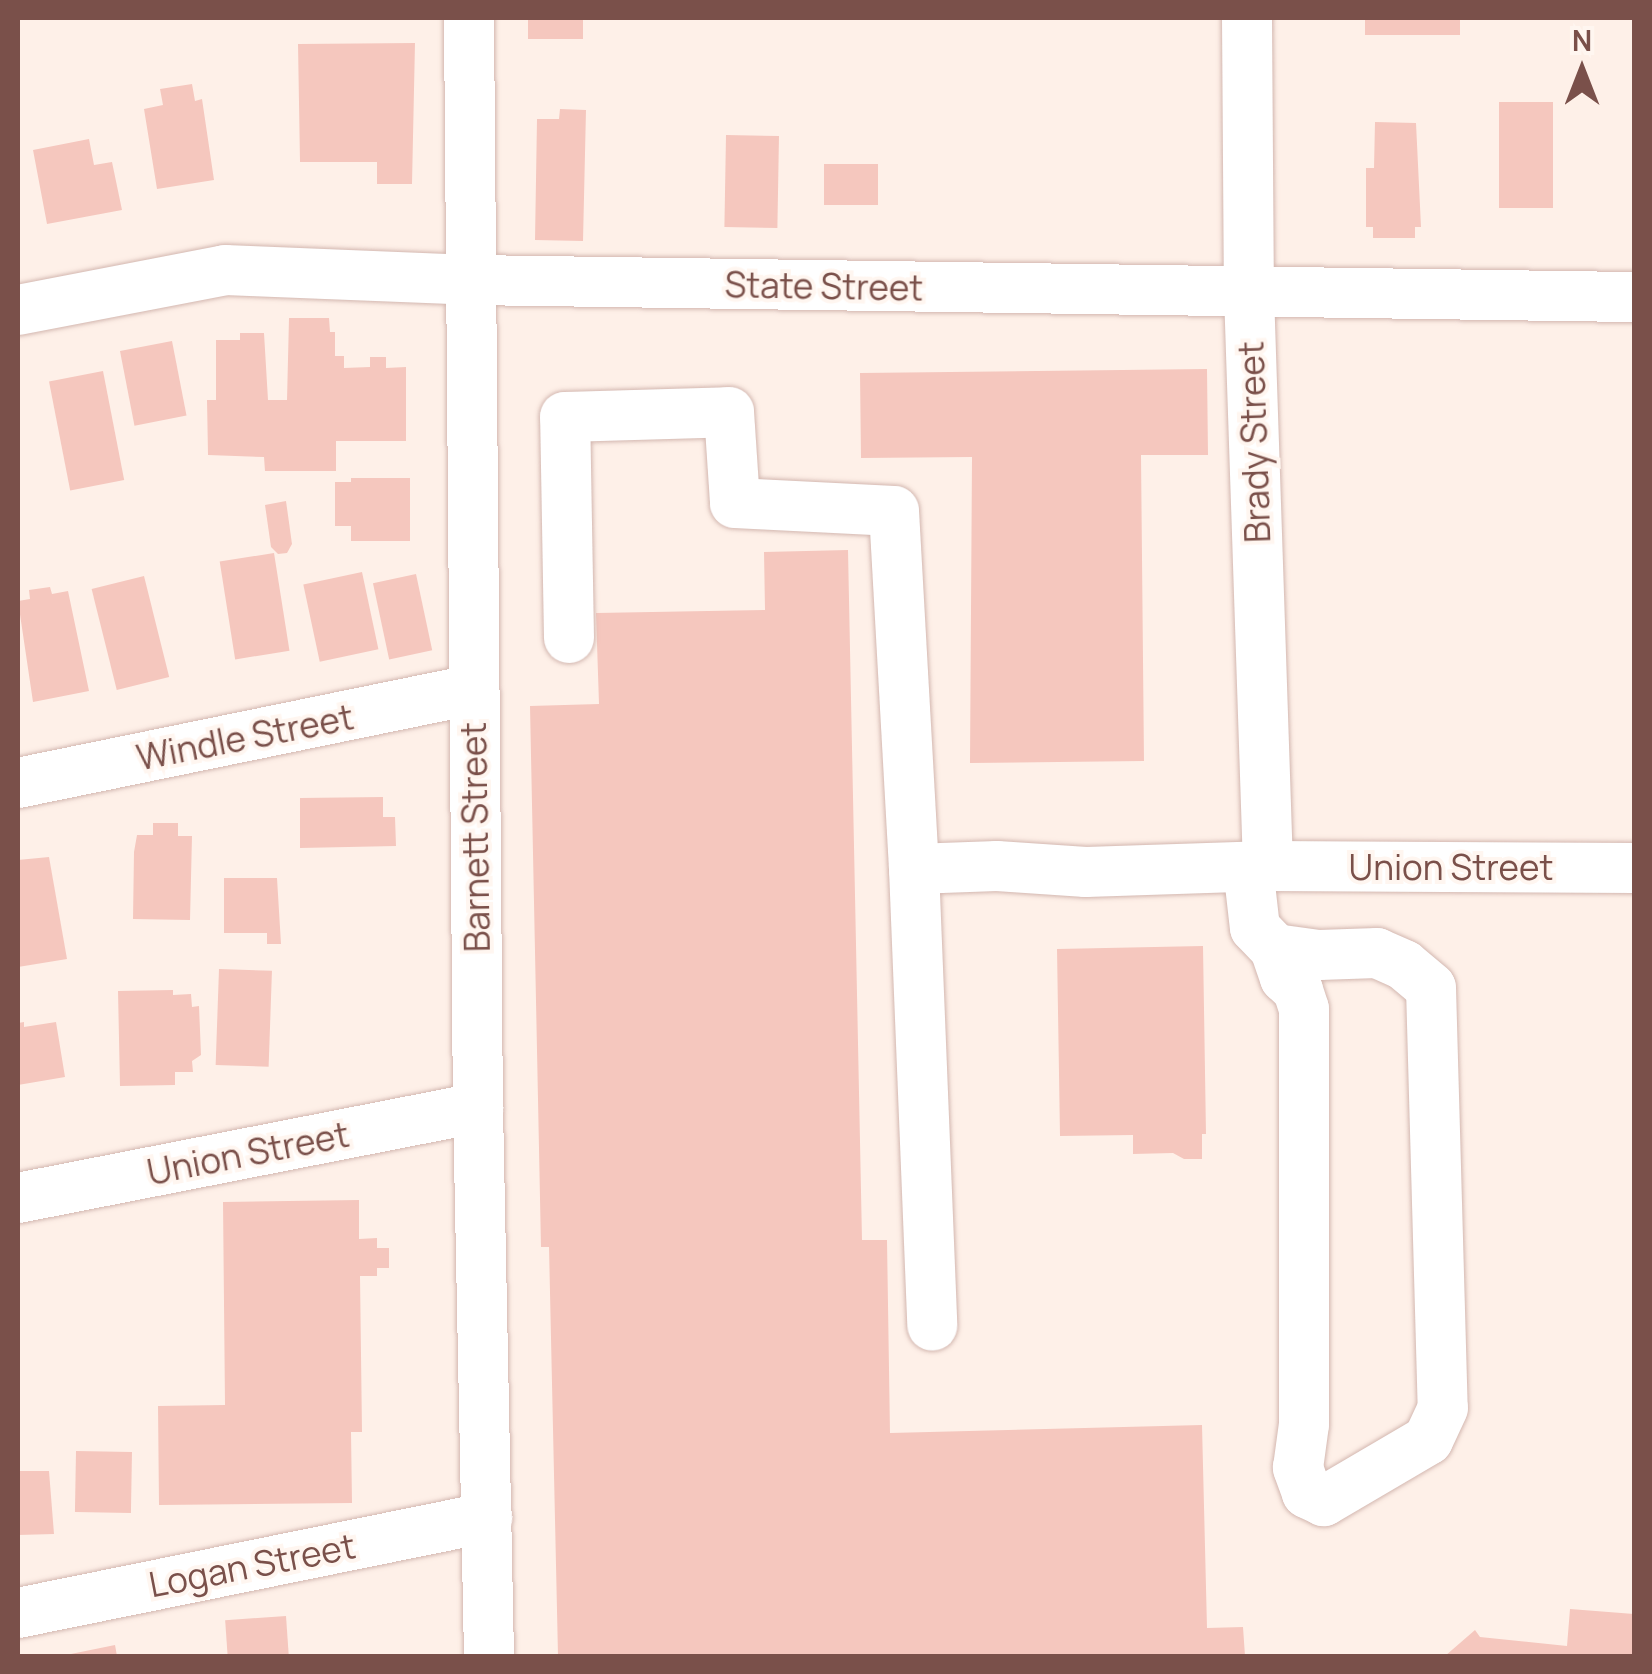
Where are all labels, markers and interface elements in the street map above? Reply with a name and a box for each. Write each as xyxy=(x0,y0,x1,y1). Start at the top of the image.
north arrow xyxy=(1532,20,1632,120)
text: N xyxy=(1572,21,1592,59)
street label: State Street xyxy=(724,263,924,309)
street label: Brady Street xyxy=(1229,340,1279,544)
street label: Windle Street xyxy=(133,695,357,779)
street label: Barnett Street xyxy=(452,721,498,953)
street label: Union Street xyxy=(1349,846,1553,888)
street label: Union Street xyxy=(143,1113,353,1193)
street label: Logan Street xyxy=(145,1524,359,1606)

